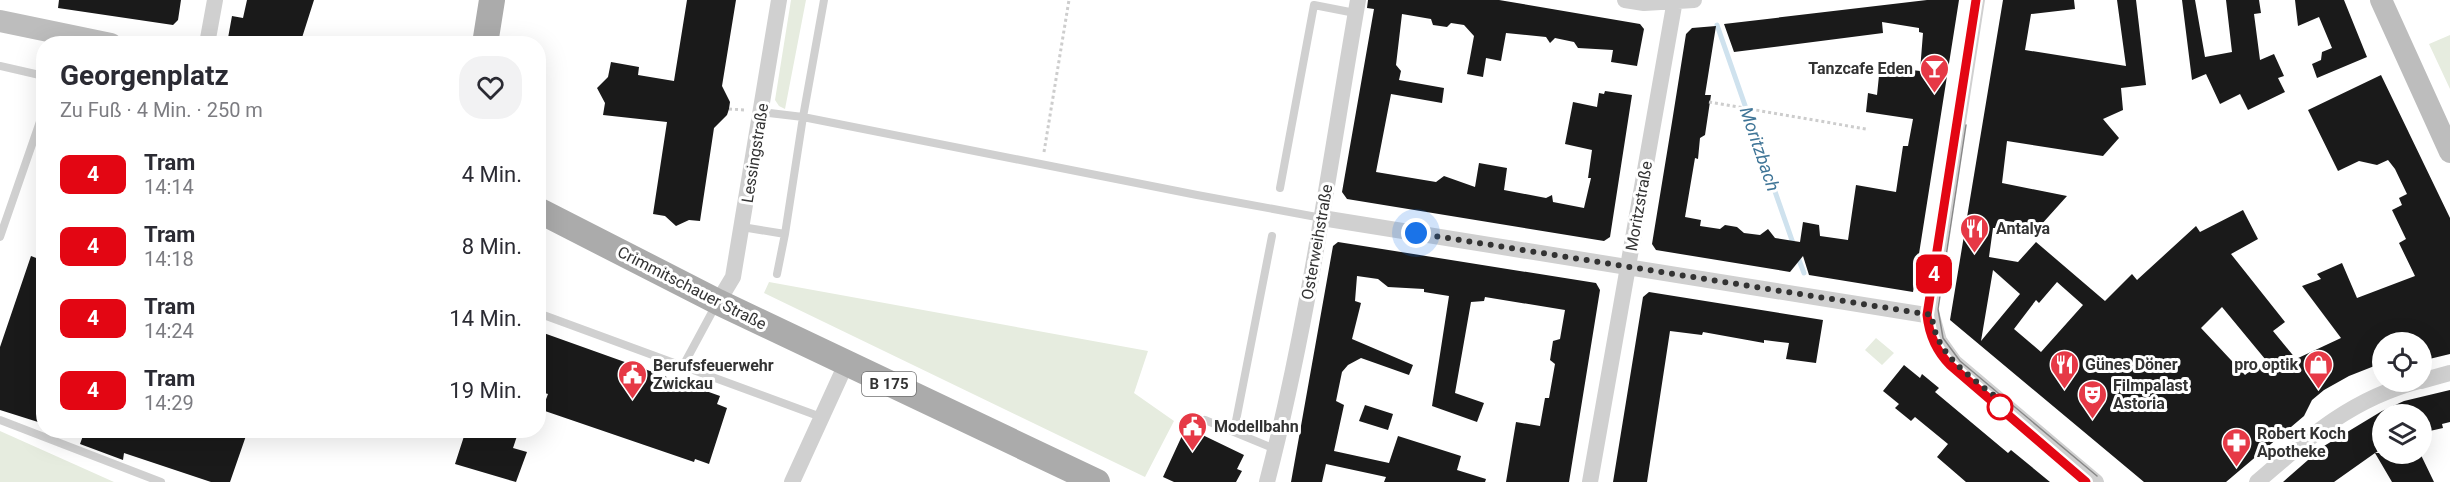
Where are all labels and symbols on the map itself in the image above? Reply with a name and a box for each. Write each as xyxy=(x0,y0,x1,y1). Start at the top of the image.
bar icon: Tanzcafe Eden xyxy=(1918,52,1950,94)
place label: Tanzcafe Eden xyxy=(1808,59,1913,78)
street label: Lessingstraße xyxy=(738,102,772,204)
water label: Moritzbach xyxy=(1736,104,1784,194)
street label: Moritzstraße xyxy=(1622,160,1656,252)
street label: Osterweihstraße xyxy=(1297,183,1337,301)
restaurant icon: Antalya xyxy=(1959,212,1991,254)
your location xyxy=(1401,218,1431,248)
place label: Antalya xyxy=(1996,219,2051,238)
street label: Crimmitschauer Straße xyxy=(614,242,770,334)
line badge: 4 xyxy=(1914,254,1954,294)
restaurant icon: Günes Döner xyxy=(2048,348,2080,390)
shop icon: pro optik xyxy=(2303,348,2335,390)
place label: Günes Döner xyxy=(2085,355,2178,374)
place label: pro optik xyxy=(2234,355,2298,374)
place label: Berufsfeuerwehr Zwickau xyxy=(653,356,774,393)
public building icon: Berufsfeuerwehr Zwickau xyxy=(616,358,648,400)
road number: B 175 xyxy=(862,372,916,396)
place label: Filmpalast Astoria xyxy=(2113,376,2189,413)
theatre icon: Filmpalast Astoria xyxy=(2076,378,2108,420)
unlabelled marker xyxy=(1987,394,2013,420)
public building icon: Modellbahn xyxy=(1177,410,1209,452)
place label: Modellbahn xyxy=(1214,417,1299,436)
place label: Robert Koch Apotheke xyxy=(2257,424,2346,461)
pharmacy icon: Robert Koch Apotheke xyxy=(2220,426,2252,468)

